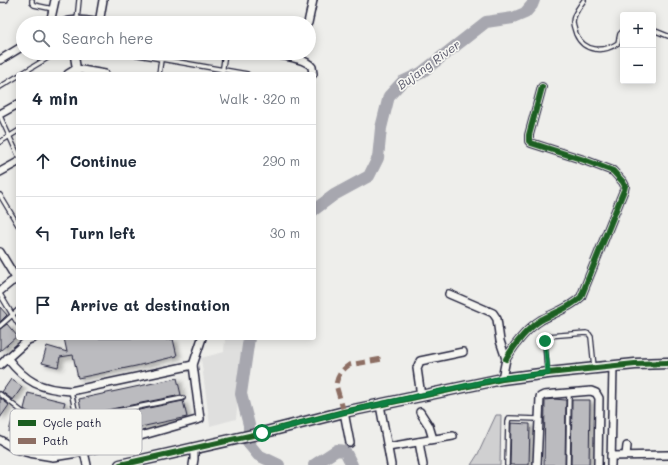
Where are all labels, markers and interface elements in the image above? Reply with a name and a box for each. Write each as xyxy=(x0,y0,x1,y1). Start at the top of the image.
map controls xyxy=(620,12,656,84)
button: + xyxy=(620,12,656,48)
search box xyxy=(16,16,316,60)
icon: search xyxy=(30,27,52,49)
text: Search here xyxy=(62,28,153,48)
water label: Bujang River xyxy=(394,36,463,92)
button: − xyxy=(620,48,656,84)
text: 4 min xyxy=(32,87,78,109)
text: Walk · 320 m xyxy=(219,90,300,107)
icon: ahead xyxy=(32,150,54,172)
text: Continue xyxy=(70,151,137,171)
text: 290 m xyxy=(263,152,300,169)
icon: left xyxy=(32,222,54,244)
text: Turn left xyxy=(70,223,135,243)
text: 30 m xyxy=(270,224,300,241)
icon: arrive xyxy=(32,294,54,316)
text: Arrive at destination xyxy=(70,295,230,315)
route end xyxy=(536,332,554,350)
legend xyxy=(10,409,142,455)
text: Cycle path xyxy=(43,415,101,430)
route start xyxy=(253,424,271,442)
text: Path xyxy=(43,433,68,448)

